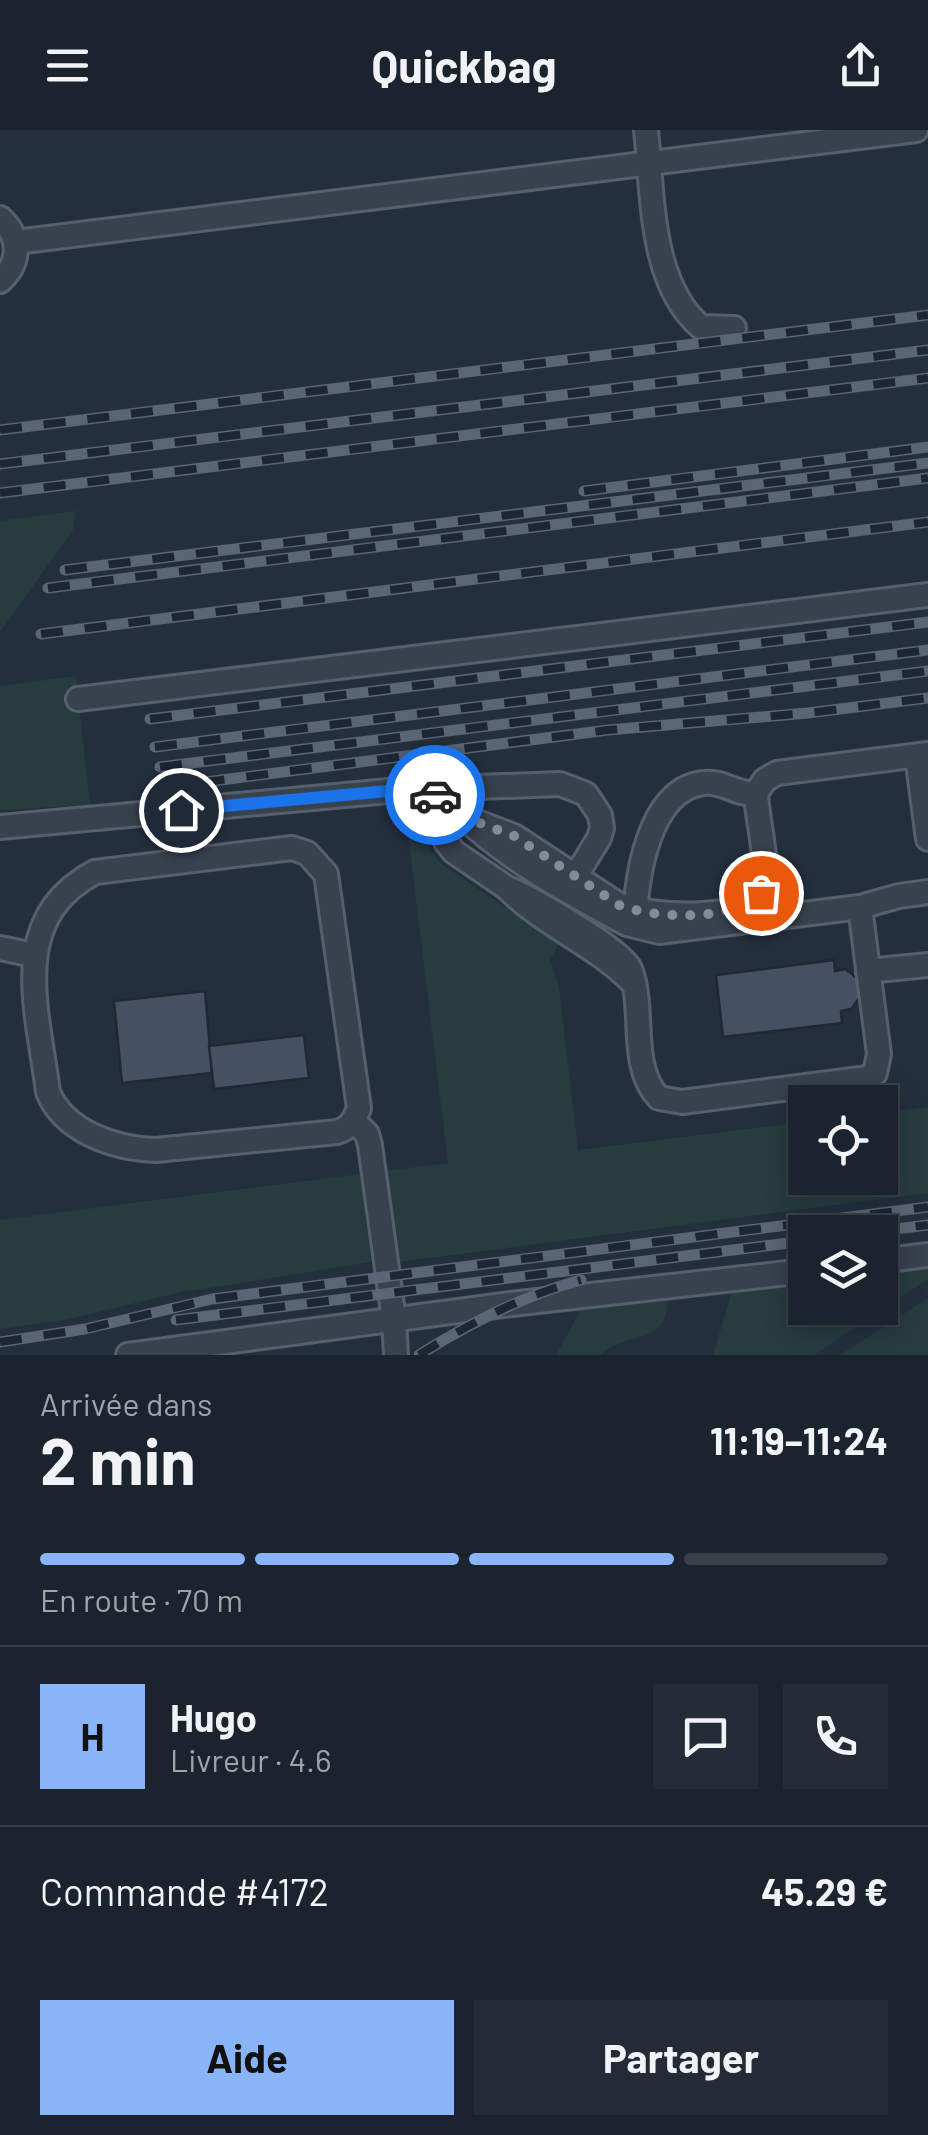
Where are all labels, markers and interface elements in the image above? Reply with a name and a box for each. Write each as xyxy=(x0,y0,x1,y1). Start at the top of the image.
icon: menu xyxy=(40,38,95,93)
text: Quickbag xyxy=(371,38,557,92)
icon: share xyxy=(833,38,888,93)
courier xyxy=(385,745,485,845)
pin xyxy=(139,768,224,853)
icon: car xyxy=(408,768,463,823)
icon: home xyxy=(154,783,209,838)
pin xyxy=(719,851,804,936)
icon: bag xyxy=(734,866,789,921)
map controls xyxy=(788,1085,898,1325)
button: locate xyxy=(788,1085,898,1195)
button: layers xyxy=(788,1215,898,1325)
text: Arrivée dans xyxy=(40,1384,213,1422)
text: 11:19–11:24 xyxy=(710,1417,888,1463)
text: 2 min xyxy=(40,1420,196,1498)
text: En route · 70 m xyxy=(40,1580,243,1618)
button: chat xyxy=(653,1684,758,1789)
button: phone xyxy=(783,1684,888,1789)
text: Hugo xyxy=(170,1694,257,1740)
text: H xyxy=(81,1713,104,1759)
text: Livreur · 4.6 xyxy=(170,1740,331,1778)
text: Commande #4172 xyxy=(40,1868,329,1914)
text: 45.29 € xyxy=(761,1868,888,1914)
button: Aide xyxy=(40,2000,454,2115)
button: Partager xyxy=(474,2000,888,2115)

